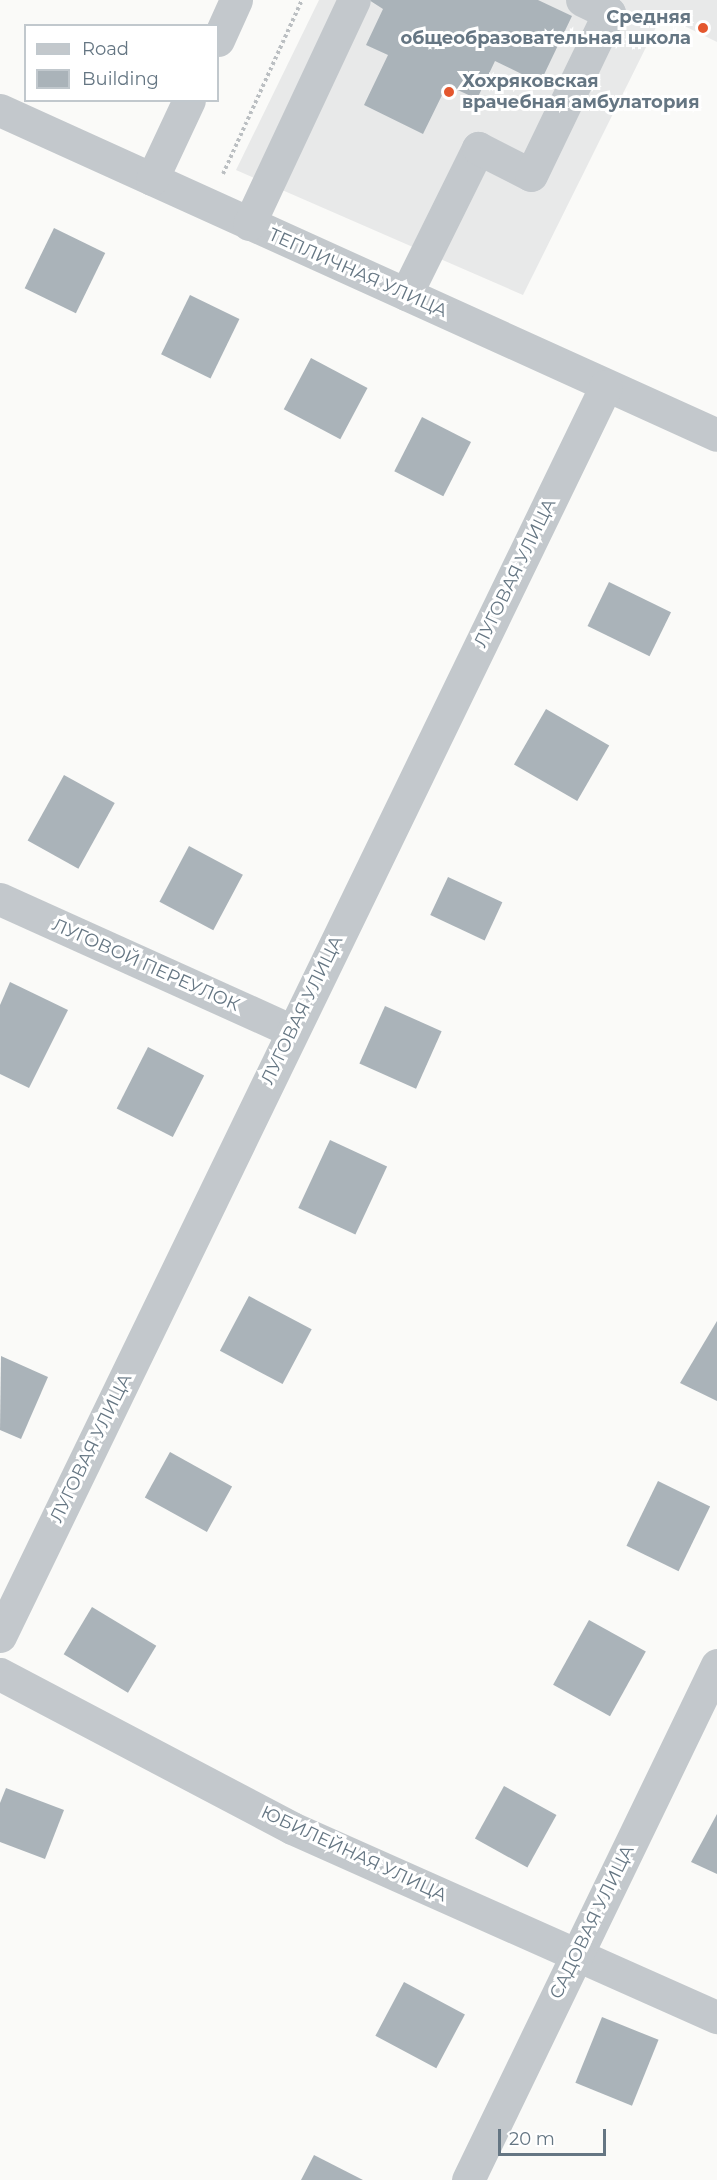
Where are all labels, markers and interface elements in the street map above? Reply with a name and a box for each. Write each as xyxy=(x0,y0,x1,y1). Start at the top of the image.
place label: Средняя общеобразовательная школа xyxy=(400,7,691,50)
marker: Средняя общеобразовательная школа xyxy=(696,21,710,35)
legend xyxy=(24,24,219,102)
text: Road xyxy=(82,38,129,60)
text: Building xyxy=(82,68,159,90)
place label: Хохряковская врачебная амбулатория xyxy=(462,71,699,113)
marker: Хохряковская врачебная амбулатория xyxy=(440,83,458,101)
street label: ТЕПЛИЧНАЯ УЛИЦА xyxy=(265,224,451,322)
street label: ЛУГОВАЯ УЛИЦА xyxy=(470,495,560,651)
street label: ЛУГОВОЙ ПЕРЕУЛОК xyxy=(49,914,243,1016)
street label: ЛУГОВАЯ УЛИЦА xyxy=(257,932,347,1088)
street label: ЛУГОВАЯ УЛИЦА xyxy=(46,1370,136,1526)
street label: ЮБИЛЕЙНАЯ УЛИЦА xyxy=(258,1801,450,1907)
street label: САДОВАЯ УЛИЦА xyxy=(545,1841,639,2003)
scale bar xyxy=(501,2117,609,2155)
text: 20 m xyxy=(509,2128,555,2150)

